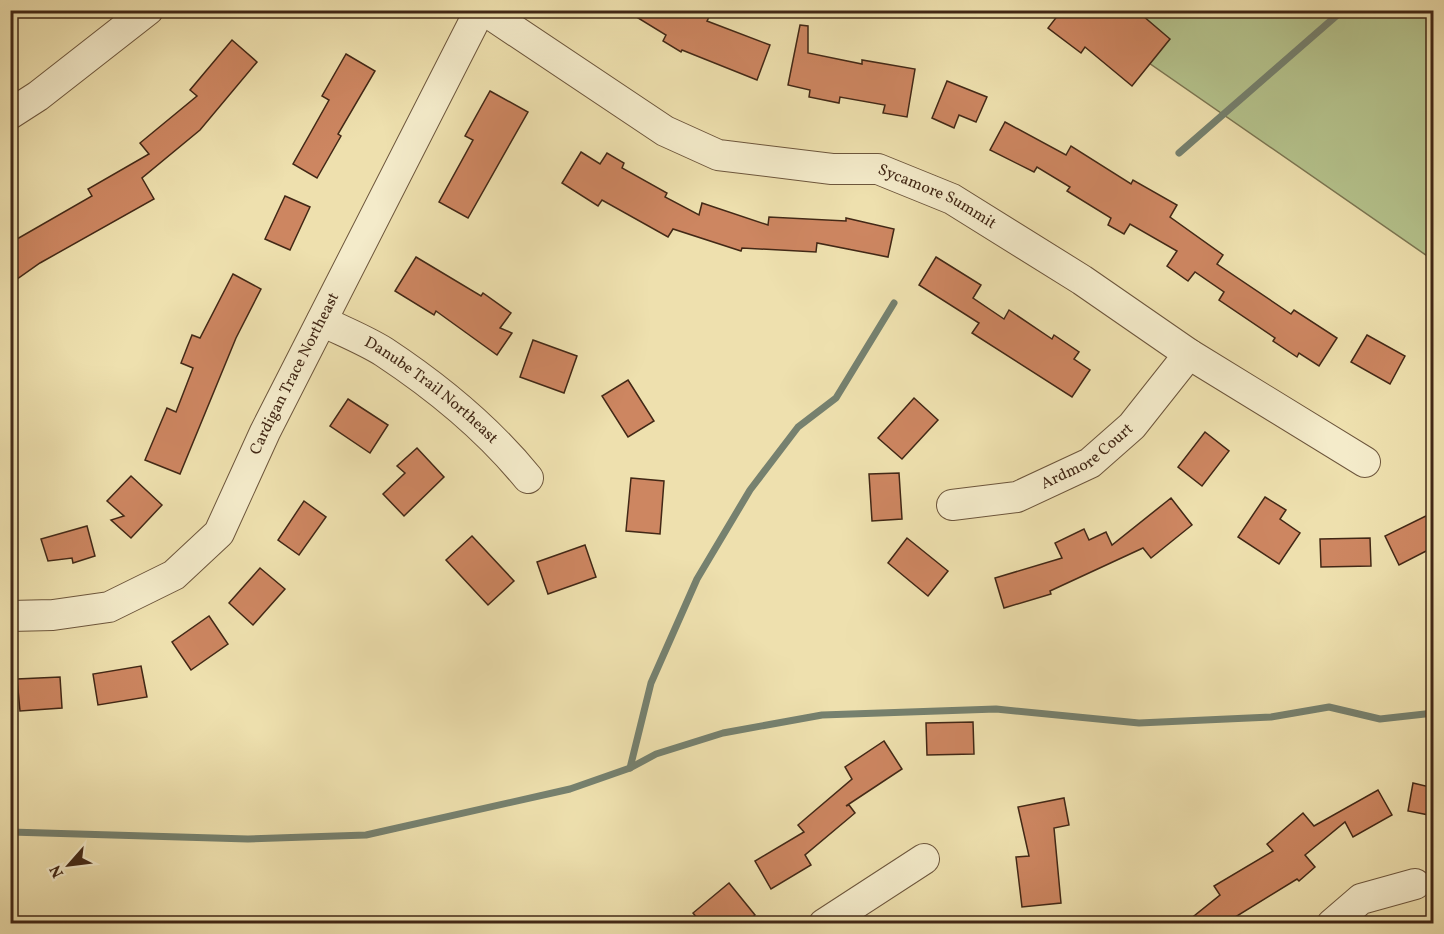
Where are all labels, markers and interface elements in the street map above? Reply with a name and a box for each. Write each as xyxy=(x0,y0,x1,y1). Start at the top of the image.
street label: Sycamore Summit xyxy=(874,159,1001,235)
street label: Cardigan Trace Northeast xyxy=(245,289,345,459)
street label: Danube Trail Northeast xyxy=(360,332,503,449)
street label: Ardmore Court xyxy=(1037,418,1139,495)
north arrow xyxy=(39,835,99,895)
text: N xyxy=(45,860,70,881)

